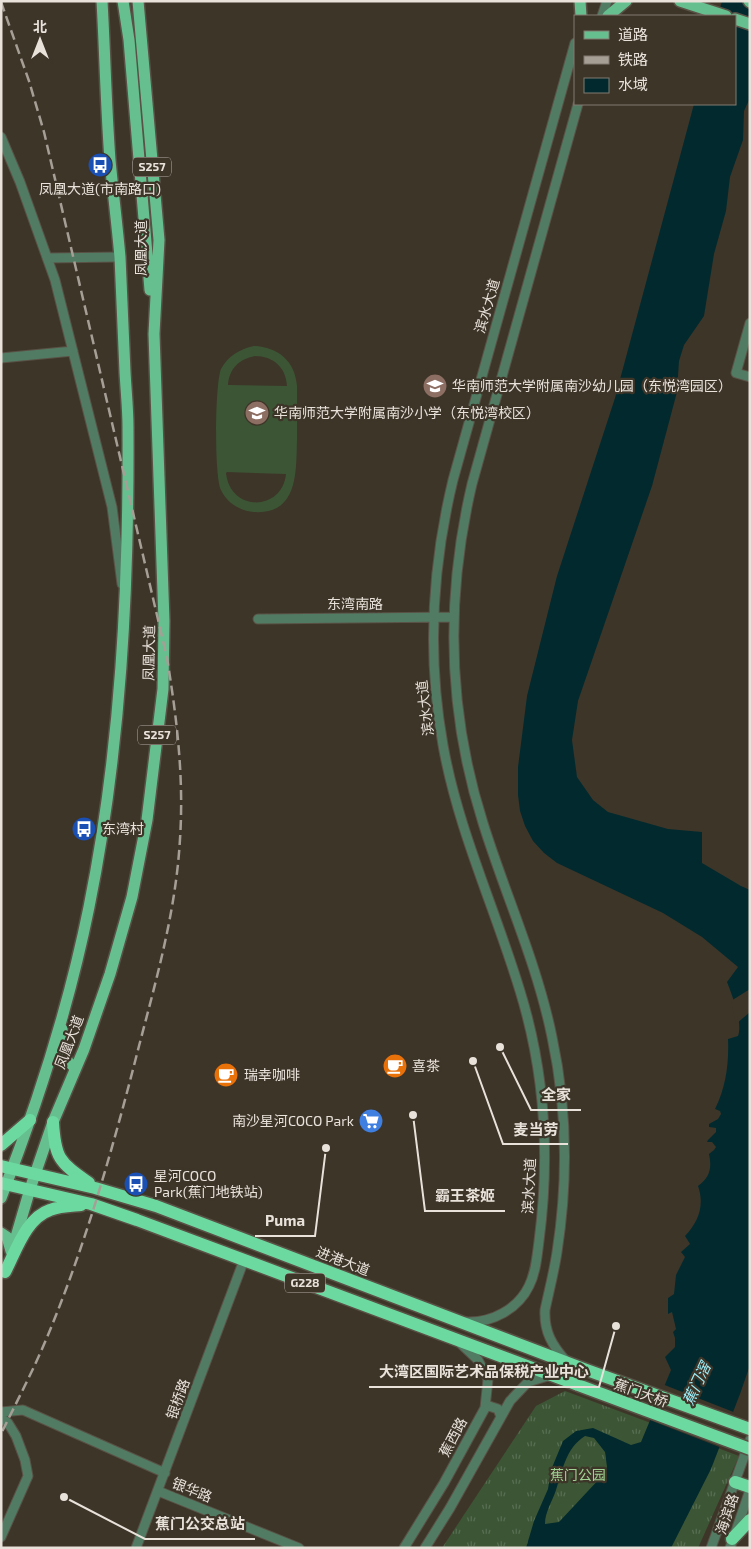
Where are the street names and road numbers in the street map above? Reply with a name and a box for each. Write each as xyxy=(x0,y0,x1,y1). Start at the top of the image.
road number: S257 xyxy=(133,158,171,176)
street label: 凤凰大道 xyxy=(132,220,149,276)
street label: 滨水大道 xyxy=(471,277,502,335)
street label: 东湾南路 xyxy=(327,595,383,612)
street label: 凤凰大道 xyxy=(140,625,157,681)
street label: 滨水大道 xyxy=(413,679,436,737)
road number: S257 xyxy=(138,726,176,744)
street label: 凤凰大道 xyxy=(51,1013,87,1071)
street label: 滨水大道 xyxy=(519,1158,538,1214)
street label: 进港大道 xyxy=(314,1243,372,1279)
road number: G228 xyxy=(285,1274,325,1292)
street label: 蕉门大桥 xyxy=(612,1375,670,1410)
street label: 银桥路 xyxy=(162,1376,193,1421)
street label: 蕉西路 xyxy=(435,1414,470,1459)
street label: 银华路 xyxy=(170,1474,215,1505)
street label: 海滨路 xyxy=(712,1491,741,1536)

